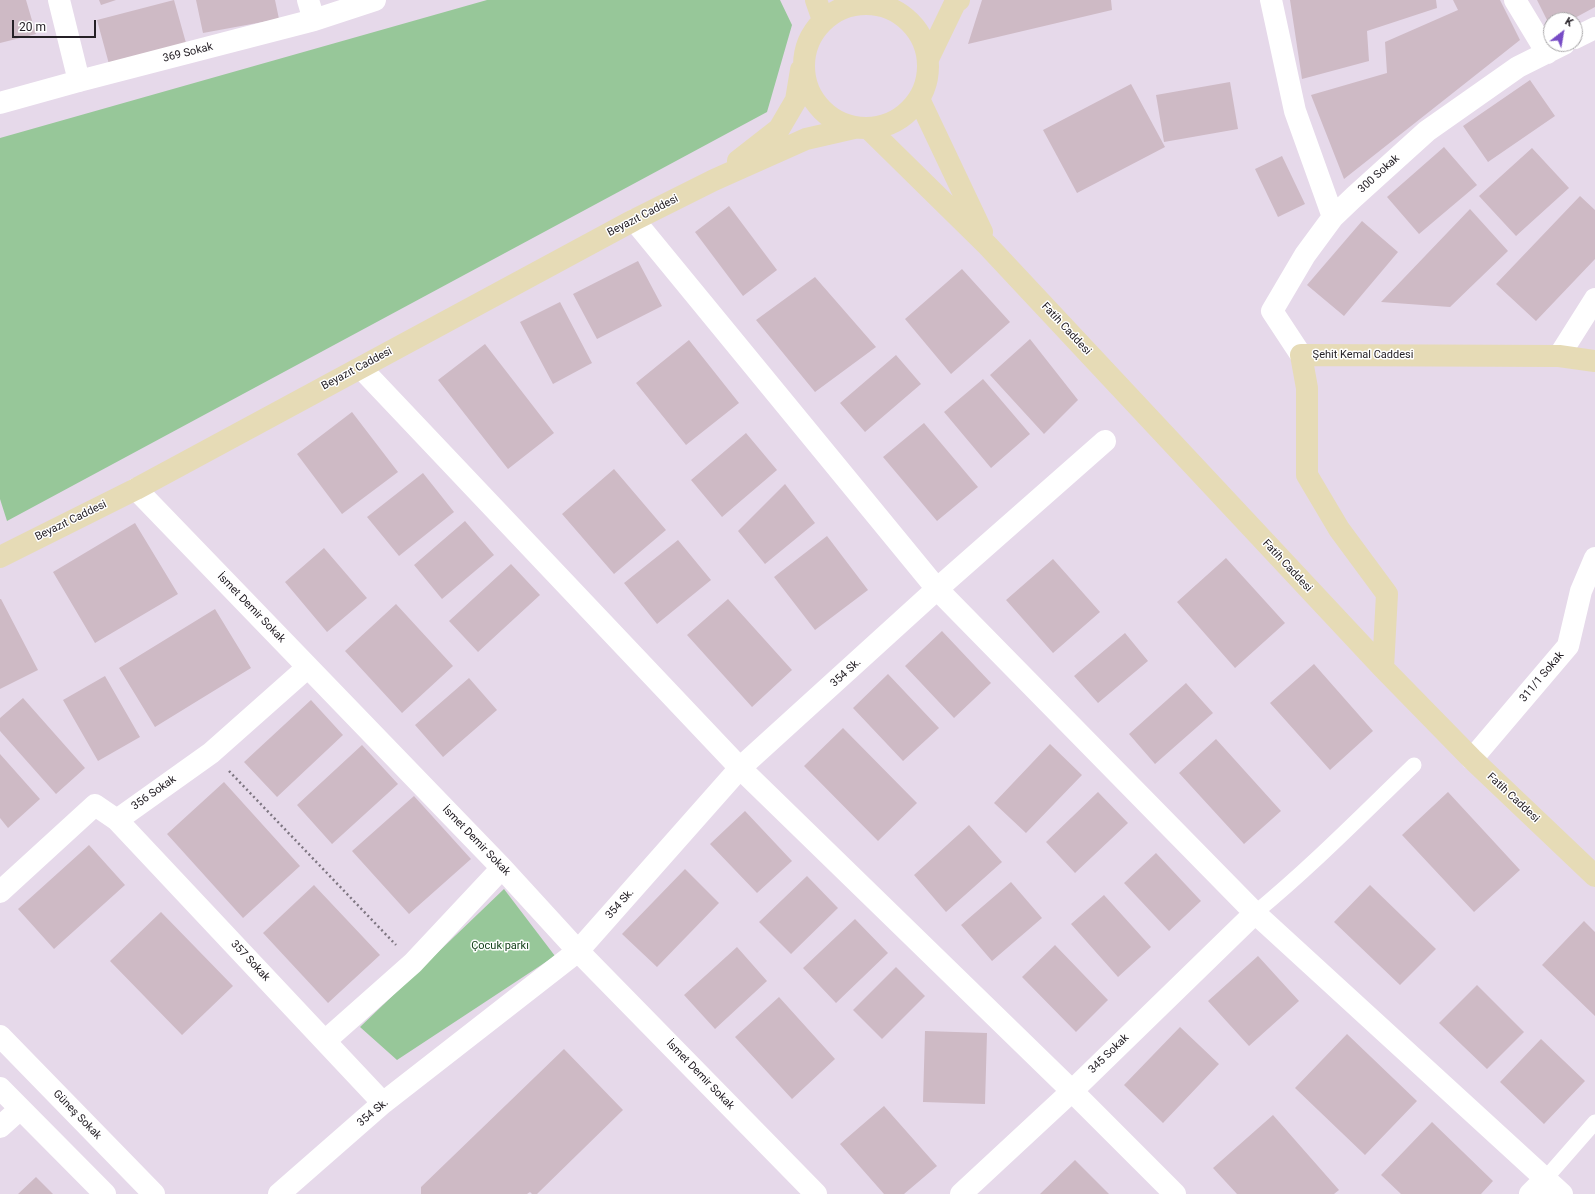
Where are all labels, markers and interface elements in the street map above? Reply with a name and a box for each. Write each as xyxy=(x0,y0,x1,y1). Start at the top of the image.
scale bar xyxy=(14,12,98,38)
north arrow xyxy=(1543,12,1583,52)
text: K xyxy=(1563,15,1575,30)
text: 20 m xyxy=(19,20,46,34)
street label: 369 Sokak xyxy=(162,40,214,66)
street label: 300 Sokak xyxy=(1356,152,1402,196)
street label: Beyazıt Caddesi xyxy=(605,192,681,240)
street label: Fatih Caddesi xyxy=(1038,300,1094,358)
street label: Beyazıt Caddesi xyxy=(319,345,395,393)
street label: Şehit Kemal Caddesi xyxy=(1313,348,1413,362)
street label: Beyazıt Caddesi xyxy=(33,498,109,544)
street label: Fatih Caddesi xyxy=(1259,537,1315,595)
street label: İsmet Demir Sokak xyxy=(214,570,288,646)
street label: 311/1 Sokak xyxy=(1517,649,1567,705)
street label: 354 Sk. xyxy=(828,656,864,690)
street label: Fatih Caddesi xyxy=(1484,770,1542,826)
street label: 356 Sokak xyxy=(129,773,179,813)
street label: İsmet Demir Sokak xyxy=(439,803,513,879)
street label: 354 Sk. xyxy=(603,886,637,922)
street label: 357 Sokak xyxy=(228,938,272,984)
park label: Çocuk parkı xyxy=(471,939,529,953)
street label: 345 Sokak xyxy=(1086,1031,1132,1077)
street label: İsmet Demir Sokak xyxy=(663,1037,737,1113)
street label: Güneş Sokak xyxy=(50,1087,104,1143)
street label: 354 Sk. xyxy=(355,1096,391,1130)

